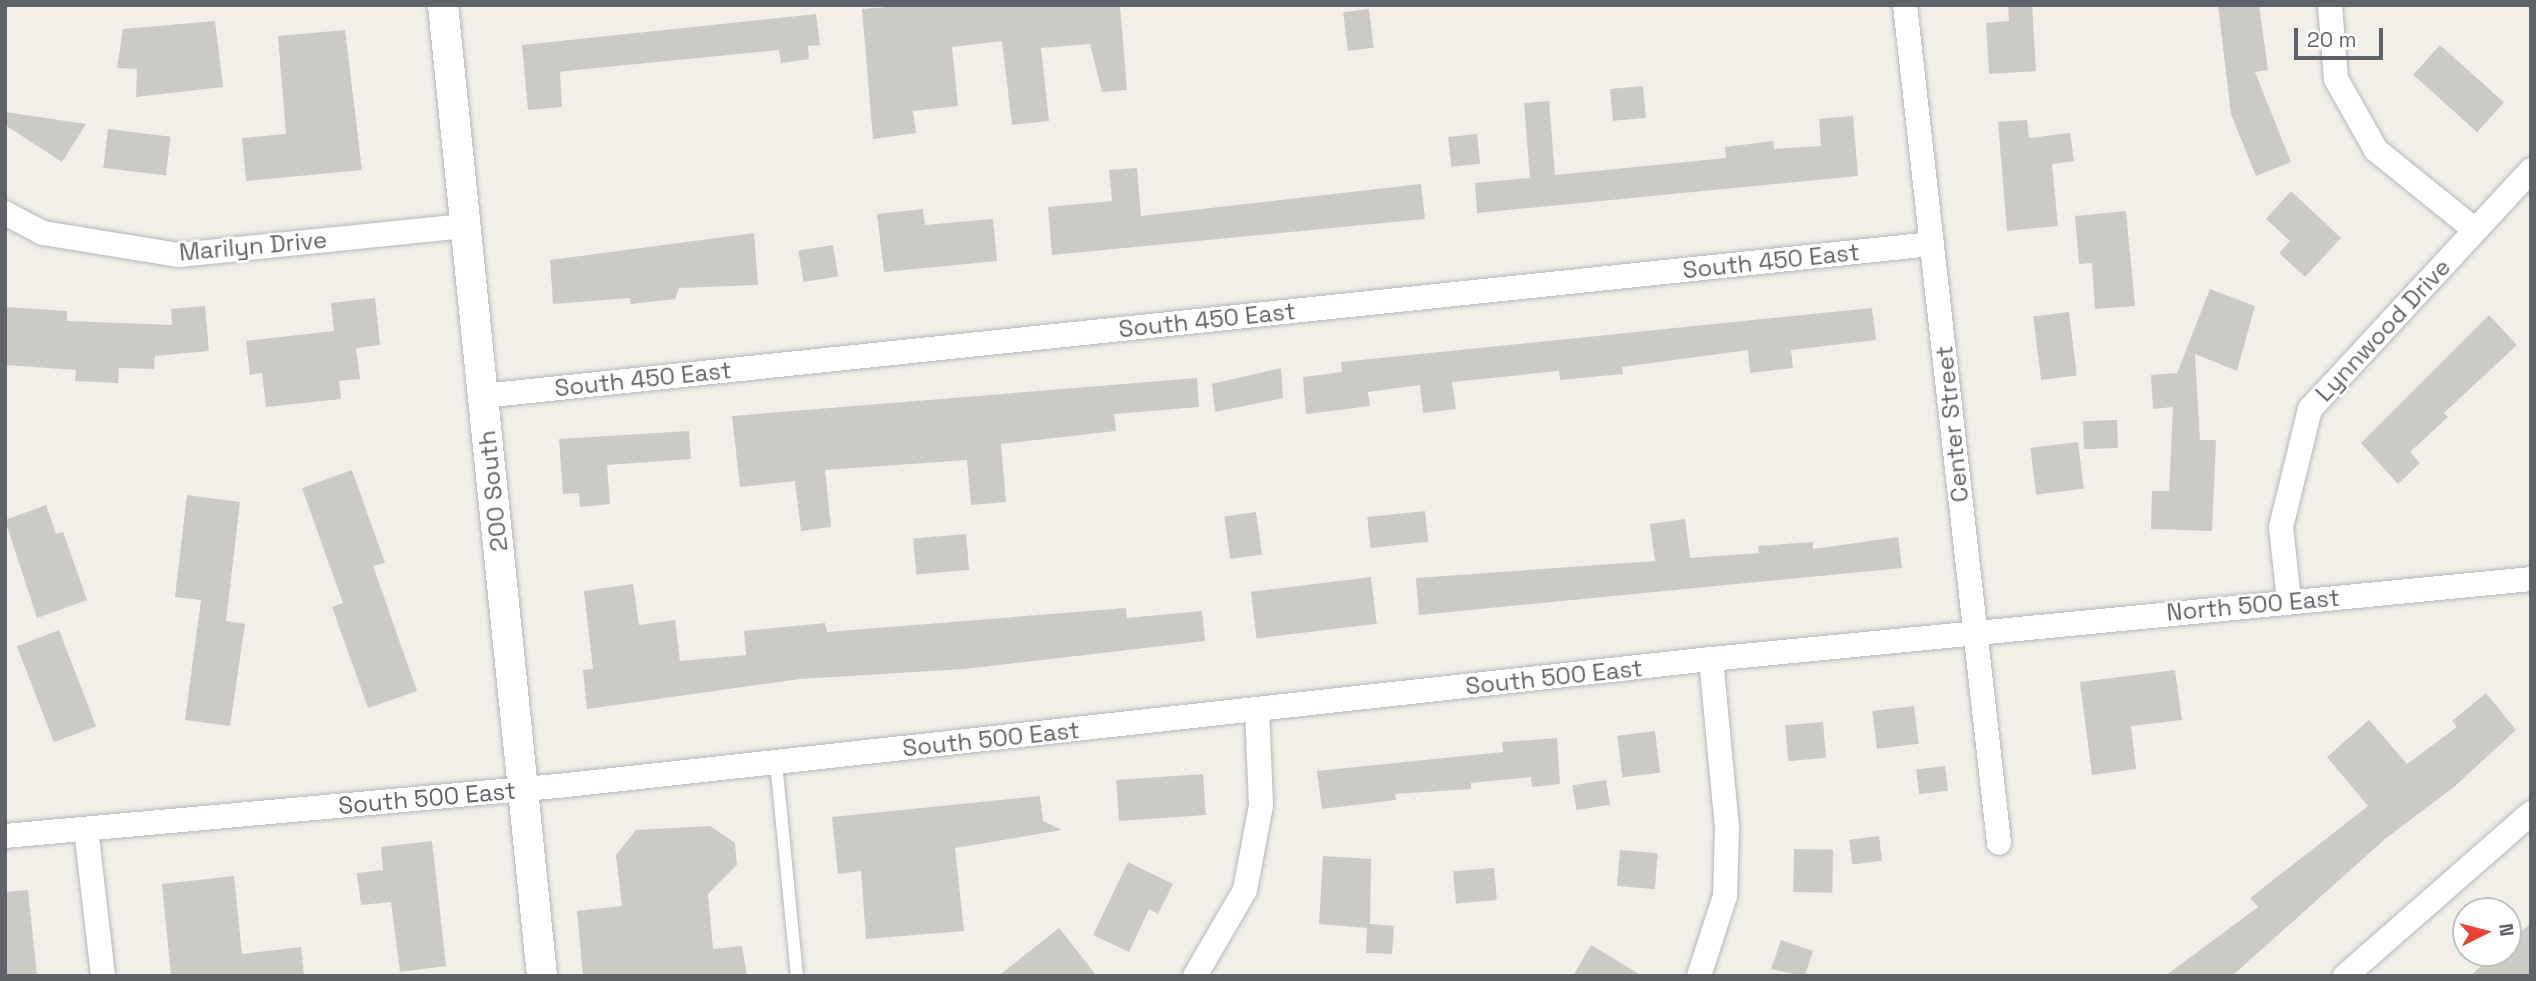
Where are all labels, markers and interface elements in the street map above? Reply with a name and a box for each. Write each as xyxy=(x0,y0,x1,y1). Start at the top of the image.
scale bar xyxy=(2298,14,2387,58)
text: 20 m xyxy=(2307,26,2357,53)
street label: Marilyn Drive xyxy=(178,225,328,267)
street label: South 450 East xyxy=(1681,237,1861,285)
street label: Lynnwood Drive xyxy=(2309,253,2457,407)
street label: South 450 East xyxy=(1117,296,1297,344)
street label: Center Street xyxy=(1929,344,1975,504)
street label: South 450 East xyxy=(553,355,733,403)
street label: 200 South xyxy=(472,429,514,553)
street label: North 500 East xyxy=(2165,583,2341,627)
street label: South 500 East xyxy=(1464,653,1644,701)
street label: South 500 East xyxy=(901,715,1081,763)
street label: South 500 East xyxy=(337,776,517,820)
north arrow xyxy=(2452,897,2522,967)
text: N xyxy=(2493,922,2519,938)

